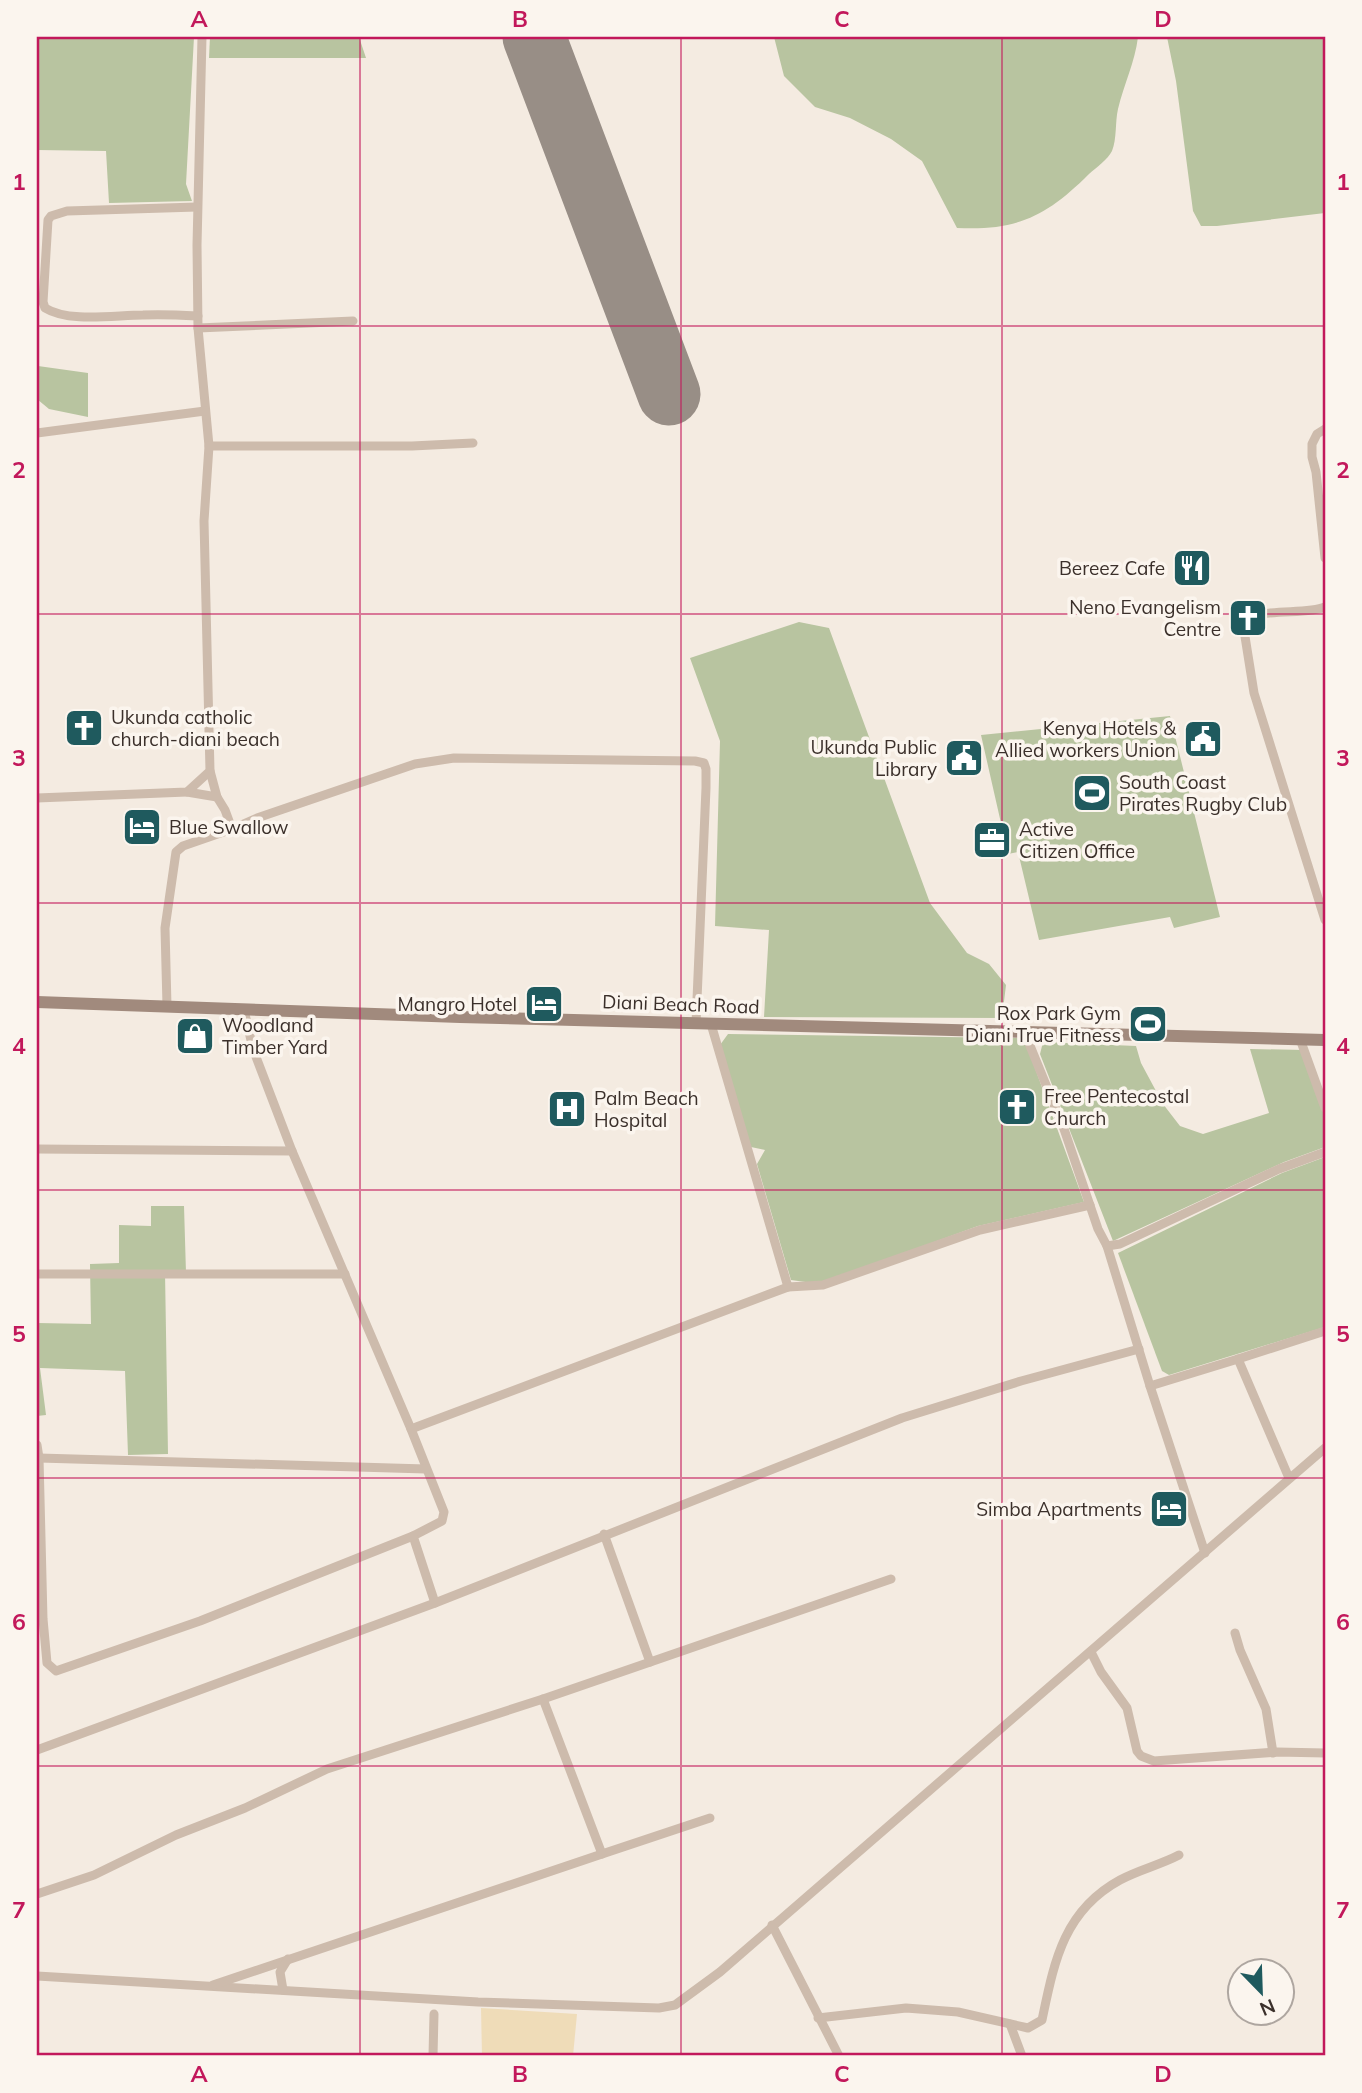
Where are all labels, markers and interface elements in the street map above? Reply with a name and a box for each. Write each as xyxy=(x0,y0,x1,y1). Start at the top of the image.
text: A xyxy=(190,4,208,33)
text: B xyxy=(512,4,528,33)
text: C xyxy=(834,4,850,33)
text: D xyxy=(1154,4,1172,33)
text: 1 xyxy=(12,167,26,196)
text: 1 xyxy=(1336,167,1350,196)
text: 2 xyxy=(12,455,26,484)
text: 2 xyxy=(1336,455,1350,484)
restaurant icon: Bereez Cafe xyxy=(1171,547,1213,589)
place label: Bereez Cafe xyxy=(1059,556,1165,580)
place label: Neno Evangelism Centre xyxy=(1069,595,1221,641)
church icon: Neno Evangelism Centre xyxy=(1227,597,1269,639)
place label: Ukunda catholic church-diani beach xyxy=(111,705,280,751)
church icon: Ukunda catholic church-diani beach xyxy=(63,707,105,749)
place label: Kenya Hotels & Allied workers Union xyxy=(995,716,1177,762)
public building icon: Kenya Hotels & Allied workers Union xyxy=(1182,718,1224,760)
place label: Ukunda Public Library xyxy=(810,735,937,781)
public building icon: Ukunda Public Library xyxy=(943,737,985,779)
text: 3 xyxy=(12,743,26,772)
text: 3 xyxy=(1336,743,1350,772)
place label: South Coast Pirates Rugby Club xyxy=(1119,770,1287,816)
sports icon: South Coast Pirates Rugby Club xyxy=(1071,772,1113,814)
hotel icon: Blue Swallow xyxy=(121,806,163,848)
place label: Blue Swallow xyxy=(169,815,288,839)
place label: Active Citizen Office xyxy=(1019,817,1135,863)
office icon: Active Citizen Office xyxy=(971,819,1013,861)
hotel icon: Mangro Hotel xyxy=(523,983,565,1025)
street label: Diani Beach Road xyxy=(602,989,760,1019)
place label: Mangro Hotel xyxy=(397,992,517,1016)
place label: Rox Park Gym Diani True Fitness xyxy=(965,1001,1121,1047)
sports icon: Rox Park Gym Diani True Fitness xyxy=(1127,1003,1169,1045)
place label: Woodland Timber Yard xyxy=(222,1013,328,1059)
shop icon: Woodland Timber Yard xyxy=(174,1015,216,1057)
text: 4 xyxy=(12,1031,26,1060)
text: 4 xyxy=(1336,1031,1350,1060)
place label: Free Pentecostal Church xyxy=(1044,1084,1189,1130)
place label: Palm Beach Hospital xyxy=(594,1086,699,1132)
church icon: Free Pentecostal Church xyxy=(996,1086,1038,1128)
hospital icon: Palm Beach Hospital xyxy=(546,1088,588,1130)
text: 5 xyxy=(12,1319,26,1348)
text: 5 xyxy=(1336,1319,1350,1348)
hotel icon: Simba Apartments xyxy=(1148,1488,1190,1530)
place label: Simba Apartments xyxy=(976,1497,1142,1521)
text: 6 xyxy=(12,1607,26,1636)
text: 6 xyxy=(1336,1607,1350,1636)
text: 7 xyxy=(12,1895,26,1924)
text: 7 xyxy=(1336,1895,1350,1924)
north arrow xyxy=(1226,1956,1296,2026)
text: N xyxy=(1256,1994,1279,2021)
text: A xyxy=(190,2059,208,2088)
text: B xyxy=(512,2059,528,2088)
text: C xyxy=(834,2059,850,2088)
text: D xyxy=(1154,2059,1172,2088)

